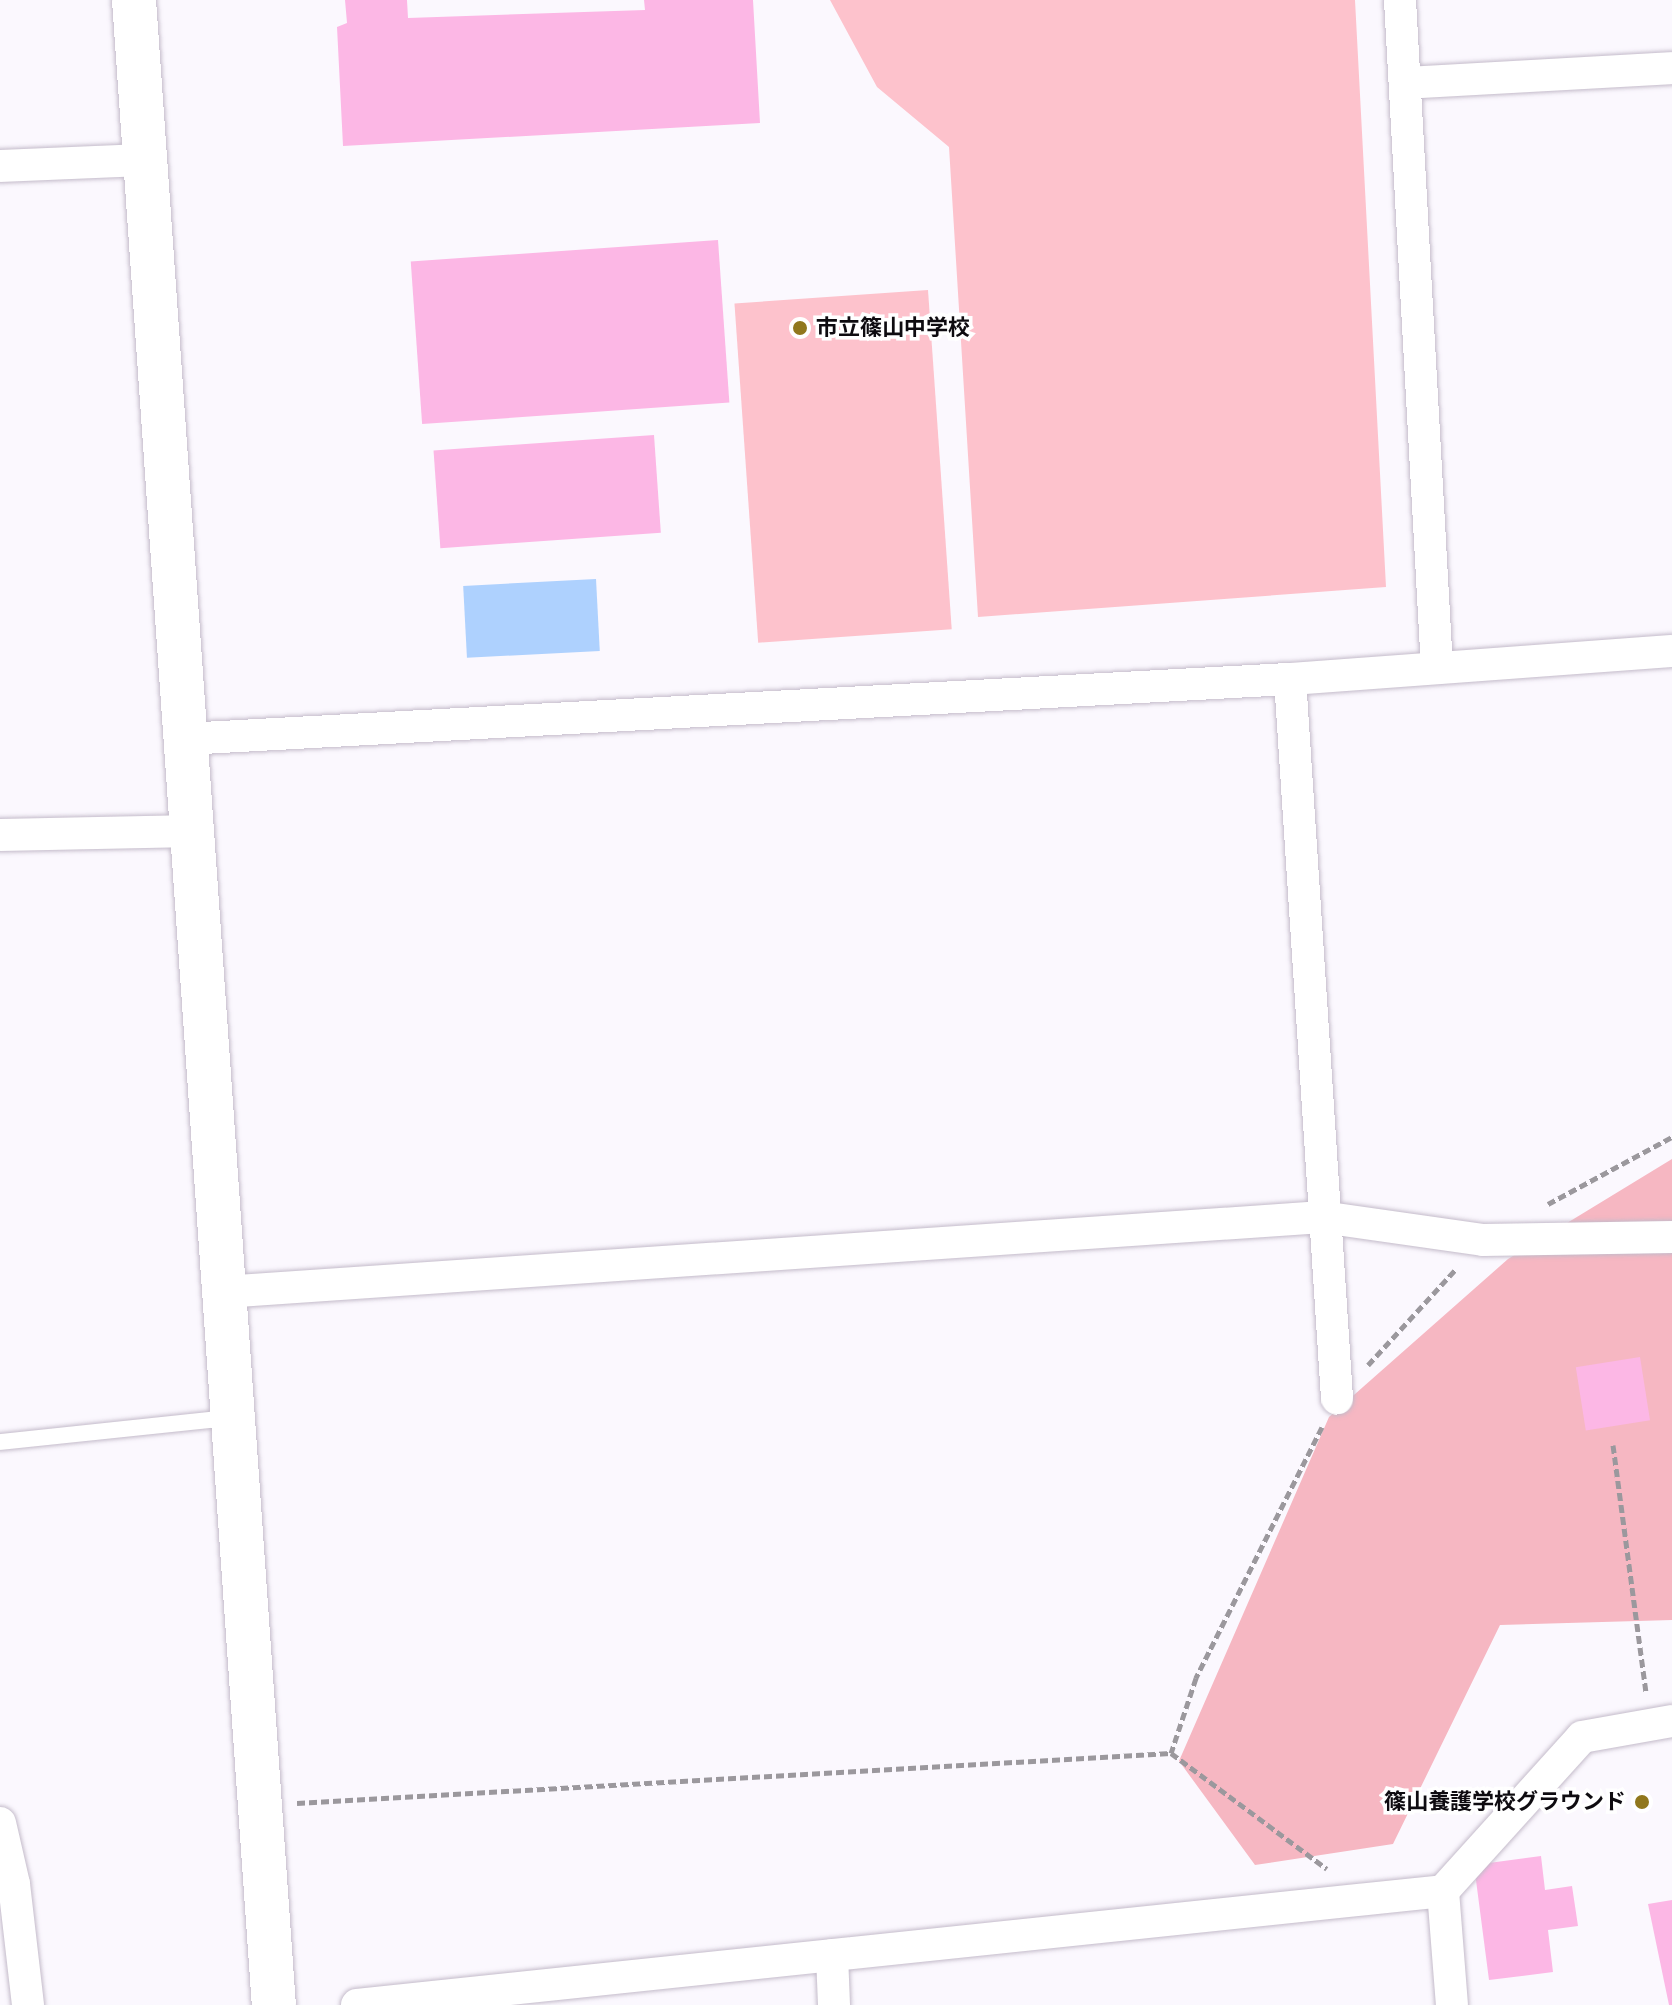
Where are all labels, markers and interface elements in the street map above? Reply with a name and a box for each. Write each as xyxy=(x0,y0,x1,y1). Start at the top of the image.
place label: 市立篠山中学校 xyxy=(816,315,970,341)
marker: 市立篠山中学校 xyxy=(791,319,809,337)
place label: 篠山養護学校グラウンド xyxy=(1384,1789,1626,1815)
marker: 篠山養護学校グラウンド xyxy=(1633,1793,1651,1811)

